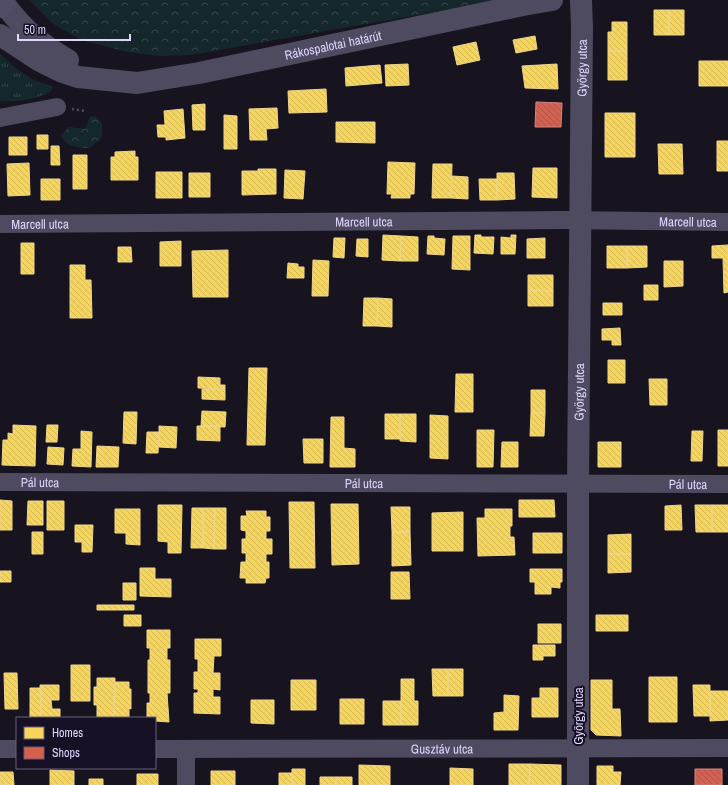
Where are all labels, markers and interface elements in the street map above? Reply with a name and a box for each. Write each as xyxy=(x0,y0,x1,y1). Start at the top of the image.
scale bar xyxy=(18,16,130,42)
text: 50 m xyxy=(24,22,46,38)
street label: Rákospalotai határút xyxy=(283,27,383,64)
street label: György utca xyxy=(573,39,591,97)
street label: Marcell utca xyxy=(335,213,393,231)
street label: Marcell utca xyxy=(659,213,717,231)
street label: Marcell utca xyxy=(11,216,69,233)
street label: György utca xyxy=(571,363,588,421)
street label: Pál utca xyxy=(21,474,59,491)
street label: Pál utca xyxy=(345,475,383,492)
street label: Pál utca xyxy=(669,476,707,493)
street label: György utca xyxy=(570,687,587,745)
legend xyxy=(16,717,156,769)
text: Homes xyxy=(52,725,83,741)
street label: Gusztáv utca xyxy=(411,740,473,758)
text: Shops xyxy=(52,745,80,761)

